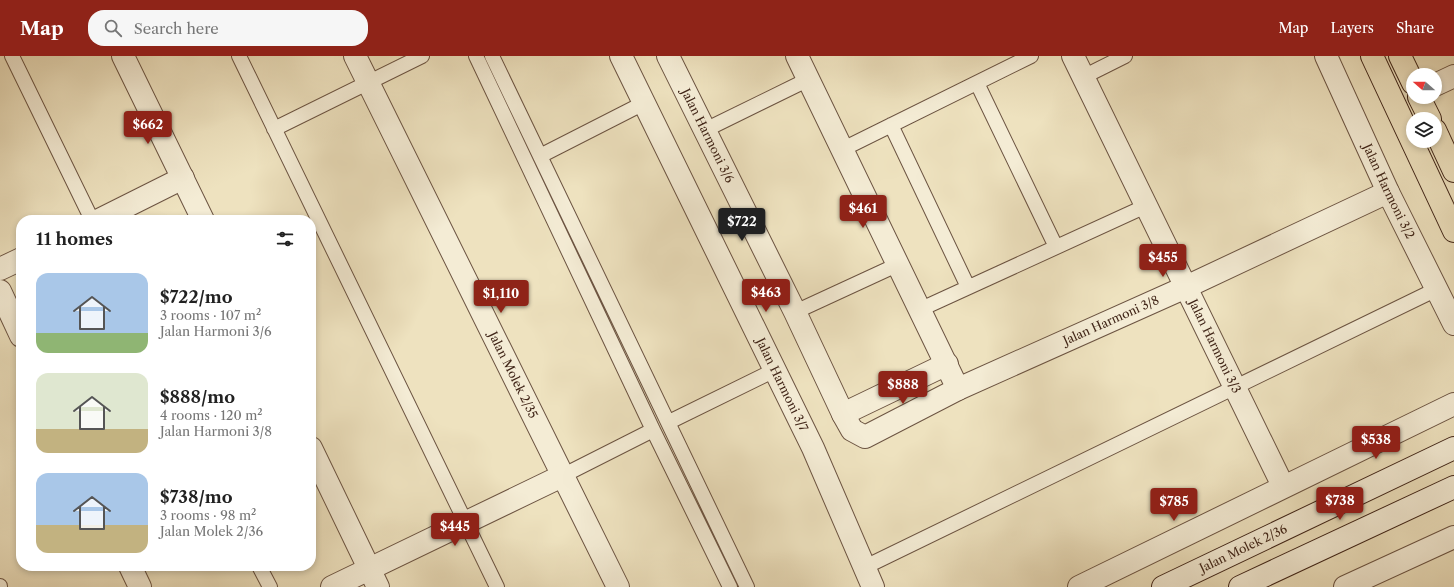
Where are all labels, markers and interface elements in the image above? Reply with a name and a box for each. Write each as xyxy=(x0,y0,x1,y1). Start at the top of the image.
search box xyxy=(88,10,368,46)
text: Map xyxy=(20,17,64,40)
icon: search xyxy=(102,17,124,39)
text: Search here xyxy=(134,19,219,38)
text: Map xyxy=(1278,19,1308,37)
text: Layers xyxy=(1330,19,1374,37)
text: Share xyxy=(1396,19,1434,37)
north arrow xyxy=(1406,68,1442,104)
map controls xyxy=(1406,68,1442,148)
street label: Jalan Harmoni 3/6 xyxy=(677,84,738,185)
pin: $662 xyxy=(124,111,172,145)
button: layers xyxy=(1406,112,1442,148)
text: $662 xyxy=(133,116,163,132)
street label: Jalan Harmoni 3/2 xyxy=(1359,139,1418,241)
pin: $461 xyxy=(839,195,887,229)
text: $461 xyxy=(849,200,877,216)
pin: $722 xyxy=(718,208,766,242)
text: $722 xyxy=(727,213,757,229)
icon: filters xyxy=(274,228,296,250)
text: 11 homes xyxy=(36,229,113,249)
pin: $455 xyxy=(1139,244,1187,278)
text: $455 xyxy=(1148,249,1178,265)
pin: $463 xyxy=(742,279,790,313)
pin: $1,110 xyxy=(468,280,534,314)
text: $463 xyxy=(751,284,781,300)
text: $1,110 xyxy=(483,285,519,301)
text: $722/mo xyxy=(160,287,233,307)
icon: home xyxy=(68,289,116,337)
street label: Jalan Harmoni 3/8 xyxy=(1059,292,1161,349)
street label: Jalan Harmoni 3/3 xyxy=(1185,295,1245,396)
text: 3 rooms · 107 m² xyxy=(160,307,261,323)
text: Jalan Harmoni 3/6 xyxy=(160,323,272,339)
street label: Jalan Molek 2/35 xyxy=(485,327,541,421)
street label: Jalan Harmoni 3/7 xyxy=(752,333,812,434)
pin: $888 xyxy=(879,371,927,405)
text: $888 xyxy=(887,376,919,392)
text: $888/mo xyxy=(160,387,235,407)
icon: home xyxy=(68,389,116,437)
text: 4 rooms · 120 m² xyxy=(160,407,263,423)
text: Jalan Harmoni 3/8 xyxy=(160,423,272,439)
pin: $538 xyxy=(1352,426,1400,460)
text: $538 xyxy=(1361,431,1391,447)
text: $738/mo xyxy=(160,487,233,507)
pin: $738 xyxy=(1316,487,1364,521)
pin: $785 xyxy=(1150,488,1198,522)
icon: home xyxy=(68,489,116,537)
text: $738 xyxy=(1325,492,1355,508)
text: $785 xyxy=(1159,493,1189,509)
text: 3 rooms · 98 m² xyxy=(160,507,256,523)
pin: $445 xyxy=(431,513,479,547)
text: $445 xyxy=(440,518,470,534)
street label: Jalan Molek 2/36 xyxy=(1195,521,1289,576)
text: Jalan Molek 2/36 xyxy=(160,523,263,539)

